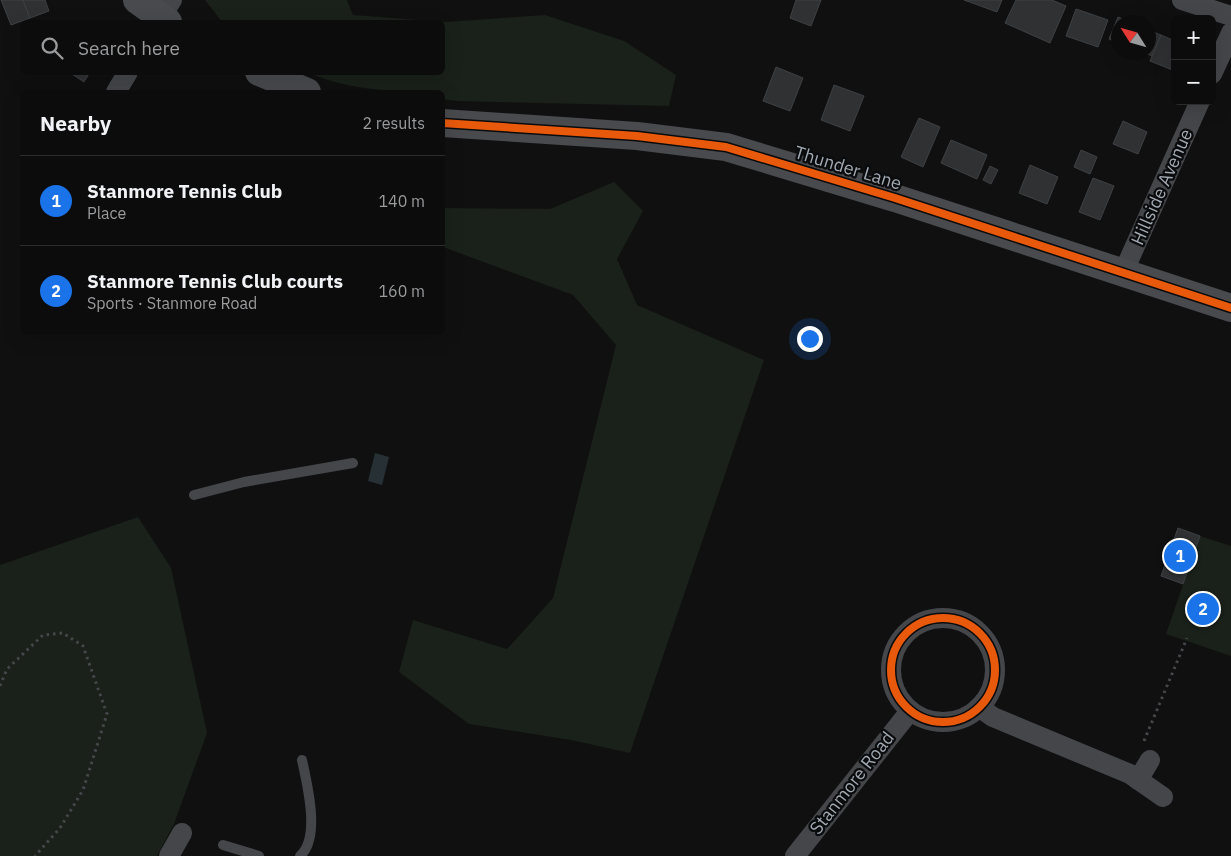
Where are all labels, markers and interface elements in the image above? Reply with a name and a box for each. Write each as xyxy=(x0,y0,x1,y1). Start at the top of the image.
north arrow xyxy=(1111,15,1156,60)
map controls xyxy=(1171,15,1216,105)
button: + xyxy=(1171,15,1216,60)
search box xyxy=(20,20,445,75)
icon: search xyxy=(38,34,66,62)
text: Search here xyxy=(78,36,180,60)
button: − xyxy=(1171,60,1216,105)
text: Nearby xyxy=(40,109,111,137)
text: 2 results xyxy=(362,113,425,133)
street label: Hillside Avenue xyxy=(1126,125,1197,249)
street label: Thunder Lane xyxy=(792,140,905,195)
text: Stanmore Tennis Club xyxy=(87,179,282,203)
text: 1 xyxy=(51,191,61,211)
text: 140 m xyxy=(378,191,425,211)
text: Place xyxy=(87,203,126,223)
text: Stanmore Tennis Club courts xyxy=(87,269,343,293)
text: 2 xyxy=(51,281,61,301)
text: 160 m xyxy=(378,281,425,301)
text: Sports · Stanmore Road xyxy=(87,293,257,313)
your location xyxy=(797,326,823,352)
pin: 1 xyxy=(1164,537,1196,575)
pin: 2 xyxy=(1187,590,1219,628)
street label: Stanmore Road xyxy=(804,727,899,839)

